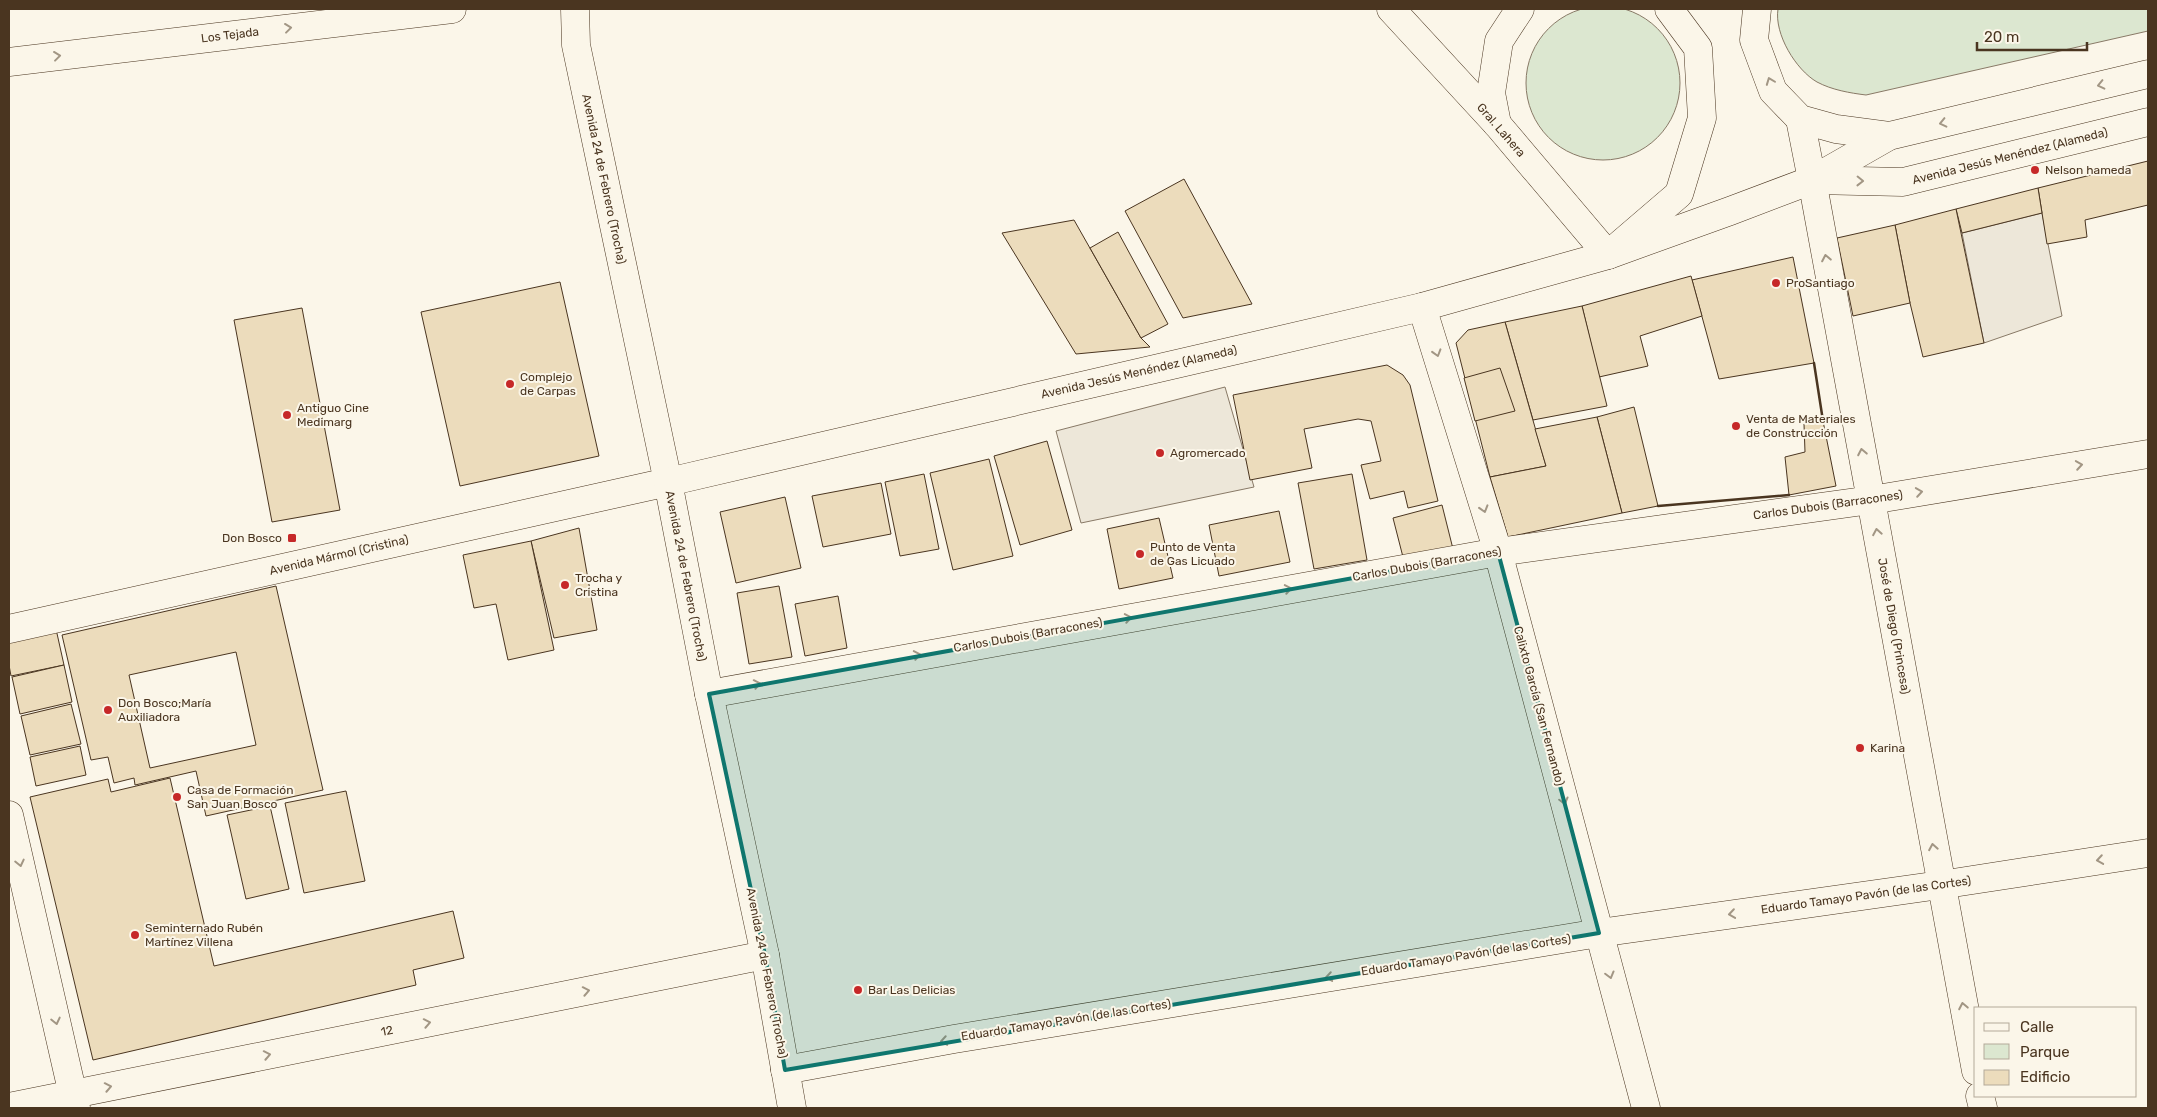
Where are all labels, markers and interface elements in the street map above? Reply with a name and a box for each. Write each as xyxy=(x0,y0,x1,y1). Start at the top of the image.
scale bar xyxy=(1977,20,2087,52)
one-way arrow xyxy=(284,23,292,34)
street label: Los Tejada xyxy=(200,25,260,45)
text: 20 m xyxy=(1984,28,2019,46)
one-way arrow xyxy=(53,51,61,62)
one-way arrow xyxy=(1766,78,1776,86)
one-way arrow xyxy=(2096,79,2105,90)
street label: Avenida 24 de Febrero (Trocha) xyxy=(579,93,629,265)
street label: Gral. Lahera xyxy=(1474,100,1528,160)
one-way arrow xyxy=(1938,117,1947,128)
street label: Avenida Jesús Menéndez (Alameda) xyxy=(1911,125,2109,187)
place label: Nelson hameda xyxy=(2045,163,2131,177)
marker: Nelson hameda xyxy=(2029,164,2041,176)
one-way arrow xyxy=(1857,176,1865,186)
one-way arrow xyxy=(1821,253,1831,262)
place label: ProSantiago xyxy=(1786,276,1855,290)
marker: ProSantiago xyxy=(1770,277,1782,289)
street label: Avenida Jesús Menéndez (Alameda) xyxy=(1040,343,1238,401)
one-way arrow xyxy=(1431,349,1441,357)
place label: Complejo de Carpas xyxy=(520,370,576,398)
marker: Complejo de Carpas xyxy=(504,378,516,390)
place label: Antiguo Cine Medimarg xyxy=(297,401,369,429)
marker: Antiguo Cine Medimarg xyxy=(281,409,293,421)
place label: Venta de Materiales de Construcción xyxy=(1746,412,1856,440)
marker: Venta de Materiales de Construcción xyxy=(1730,420,1742,432)
place label: Agromercado xyxy=(1170,446,1246,460)
marker: Agromercado xyxy=(1154,447,1166,459)
one-way arrow xyxy=(1857,447,1867,456)
one-way arrow xyxy=(2075,461,2084,471)
one-way arrow xyxy=(1915,487,1923,497)
street label: Carlos Dubois (Barracones) xyxy=(1752,488,1904,522)
street label: Avenida 24 de Febrero (Trocha) xyxy=(663,489,709,663)
one-way arrow xyxy=(1479,504,1489,512)
one-way arrow xyxy=(1872,527,1882,536)
place label: Don Bosco xyxy=(222,531,282,545)
street label: Avenida Mármol (Cristina) xyxy=(268,532,410,578)
marker: Don Bosco xyxy=(286,532,298,544)
place label: Punto de Venta de Gas Licuado xyxy=(1150,540,1236,568)
street label: Carlos Dubois (Barracones) xyxy=(1351,544,1503,584)
marker: Punto de Venta de Gas Licuado xyxy=(1134,548,1146,560)
street label: José de Diego (Princesa) xyxy=(1875,557,1913,695)
place label: Trocha y Cristina xyxy=(575,571,622,599)
marker: Trocha y Cristina xyxy=(559,579,571,591)
one-way arrow xyxy=(1284,584,1293,595)
one-way arrow xyxy=(1124,613,1133,623)
street label: Carlos Dubois (Barracones) xyxy=(952,615,1104,655)
street label: Calixto García (San Fernando) xyxy=(1511,625,1567,787)
one-way arrow xyxy=(912,651,921,661)
one-way arrow xyxy=(752,679,761,690)
place label: Don Bosco;María Auxiliadora xyxy=(118,696,211,724)
marker: Don Bosco;María Auxiliadora xyxy=(102,704,114,716)
place label: Karina xyxy=(1870,741,1905,755)
marker: Karina xyxy=(1854,742,1866,754)
place label: Casa de Formación San Juan Bosco xyxy=(187,783,293,811)
marker: Casa de Formación San Juan Bosco xyxy=(171,791,183,803)
one-way arrow xyxy=(1558,796,1568,804)
one-way arrow xyxy=(1929,842,1939,851)
one-way arrow xyxy=(2096,854,2104,865)
one-way arrow xyxy=(14,858,25,867)
street label: Eduardo Tamayo Pavón (de las Cortes) xyxy=(1760,873,1972,917)
street label: Avenida 24 de Febrero (Trocha) xyxy=(744,886,790,1060)
one-way arrow xyxy=(1727,909,1736,919)
place label: Seminternado Rubén Martínez Villena xyxy=(145,921,263,949)
marker: Seminternado Rubén Martínez Villena xyxy=(129,929,141,941)
street label: Eduardo Tamayo Pavón (de las Cortes) xyxy=(1360,931,1572,979)
one-way arrow xyxy=(1604,970,1615,979)
one-way arrow xyxy=(1325,972,1333,982)
place label: Bar Las Delicias xyxy=(868,983,955,997)
marker: Bar Las Delicias xyxy=(852,984,864,996)
one-way arrow xyxy=(582,986,590,997)
street label: Eduardo Tamayo Pavón (de las Cortes) xyxy=(960,996,1172,1044)
one-way arrow xyxy=(1959,1002,1969,1011)
legend xyxy=(1974,1007,2137,1097)
one-way arrow xyxy=(50,1017,61,1026)
one-way arrow xyxy=(422,1018,431,1029)
text: Calle xyxy=(2020,1018,2054,1036)
street label: 12 xyxy=(380,1023,394,1039)
one-way arrow xyxy=(940,1035,949,1045)
text: Parque xyxy=(2020,1043,2070,1061)
one-way arrow xyxy=(263,1050,272,1061)
text: Edificio xyxy=(2020,1068,2070,1086)
one-way arrow xyxy=(104,1082,112,1093)

